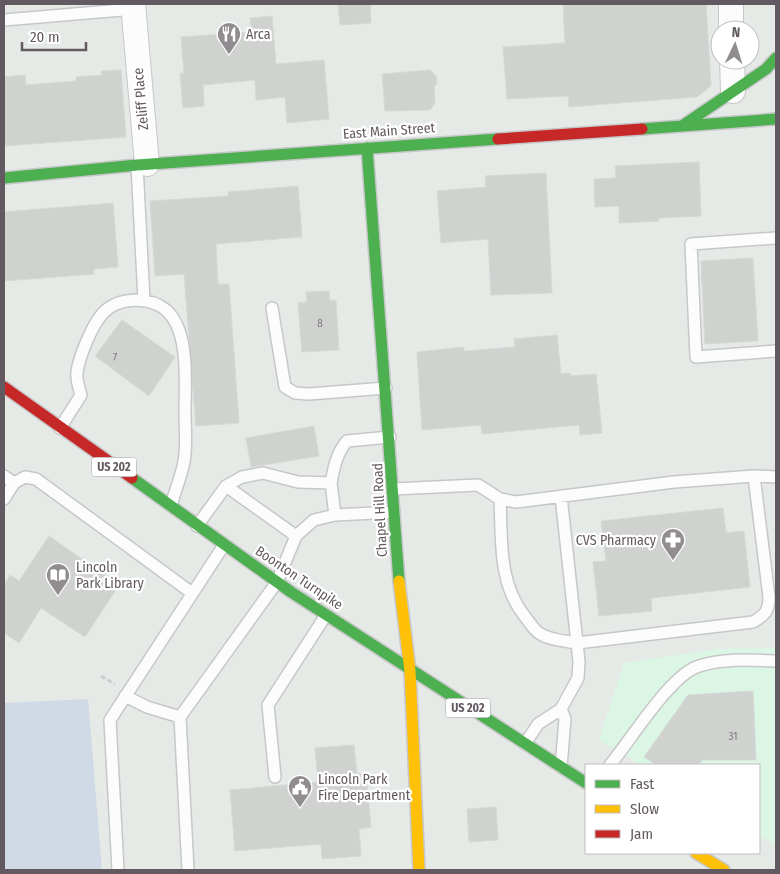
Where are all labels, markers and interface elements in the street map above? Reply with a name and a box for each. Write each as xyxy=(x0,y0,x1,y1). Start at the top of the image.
scale bar xyxy=(22,20,86,52)
north arrow xyxy=(710,20,760,70)
restaurant icon: Arca xyxy=(216,21,242,55)
text: N xyxy=(731,24,741,41)
place label: Arca xyxy=(246,26,271,43)
text: 20 m xyxy=(30,28,60,46)
street label: Zeliff Place xyxy=(130,67,152,131)
street label: East Main Street xyxy=(342,119,436,143)
house number: 8 xyxy=(317,317,323,330)
house number: 7 xyxy=(113,351,118,364)
road number: US 202 xyxy=(92,458,136,477)
street label: Chapel Hill Road xyxy=(369,462,391,558)
pharmacy icon: CVS Pharmacy xyxy=(660,527,686,561)
place label: CVS Pharmacy xyxy=(576,532,657,549)
street label: Boonton Turnpike xyxy=(252,542,346,614)
place label: Lincoln Park Library xyxy=(76,559,145,592)
library icon: Lincoln Park Library xyxy=(45,562,71,596)
road number: US 202 xyxy=(446,698,490,718)
house number: 31 xyxy=(729,730,738,743)
legend xyxy=(585,764,760,854)
place label: Lincoln Park Fire Department xyxy=(318,771,411,804)
public building icon: Lincoln Park Fire Department xyxy=(287,774,313,808)
text: Fast xyxy=(630,775,654,793)
text: Slow xyxy=(630,800,659,818)
text: Jam xyxy=(630,825,653,843)

